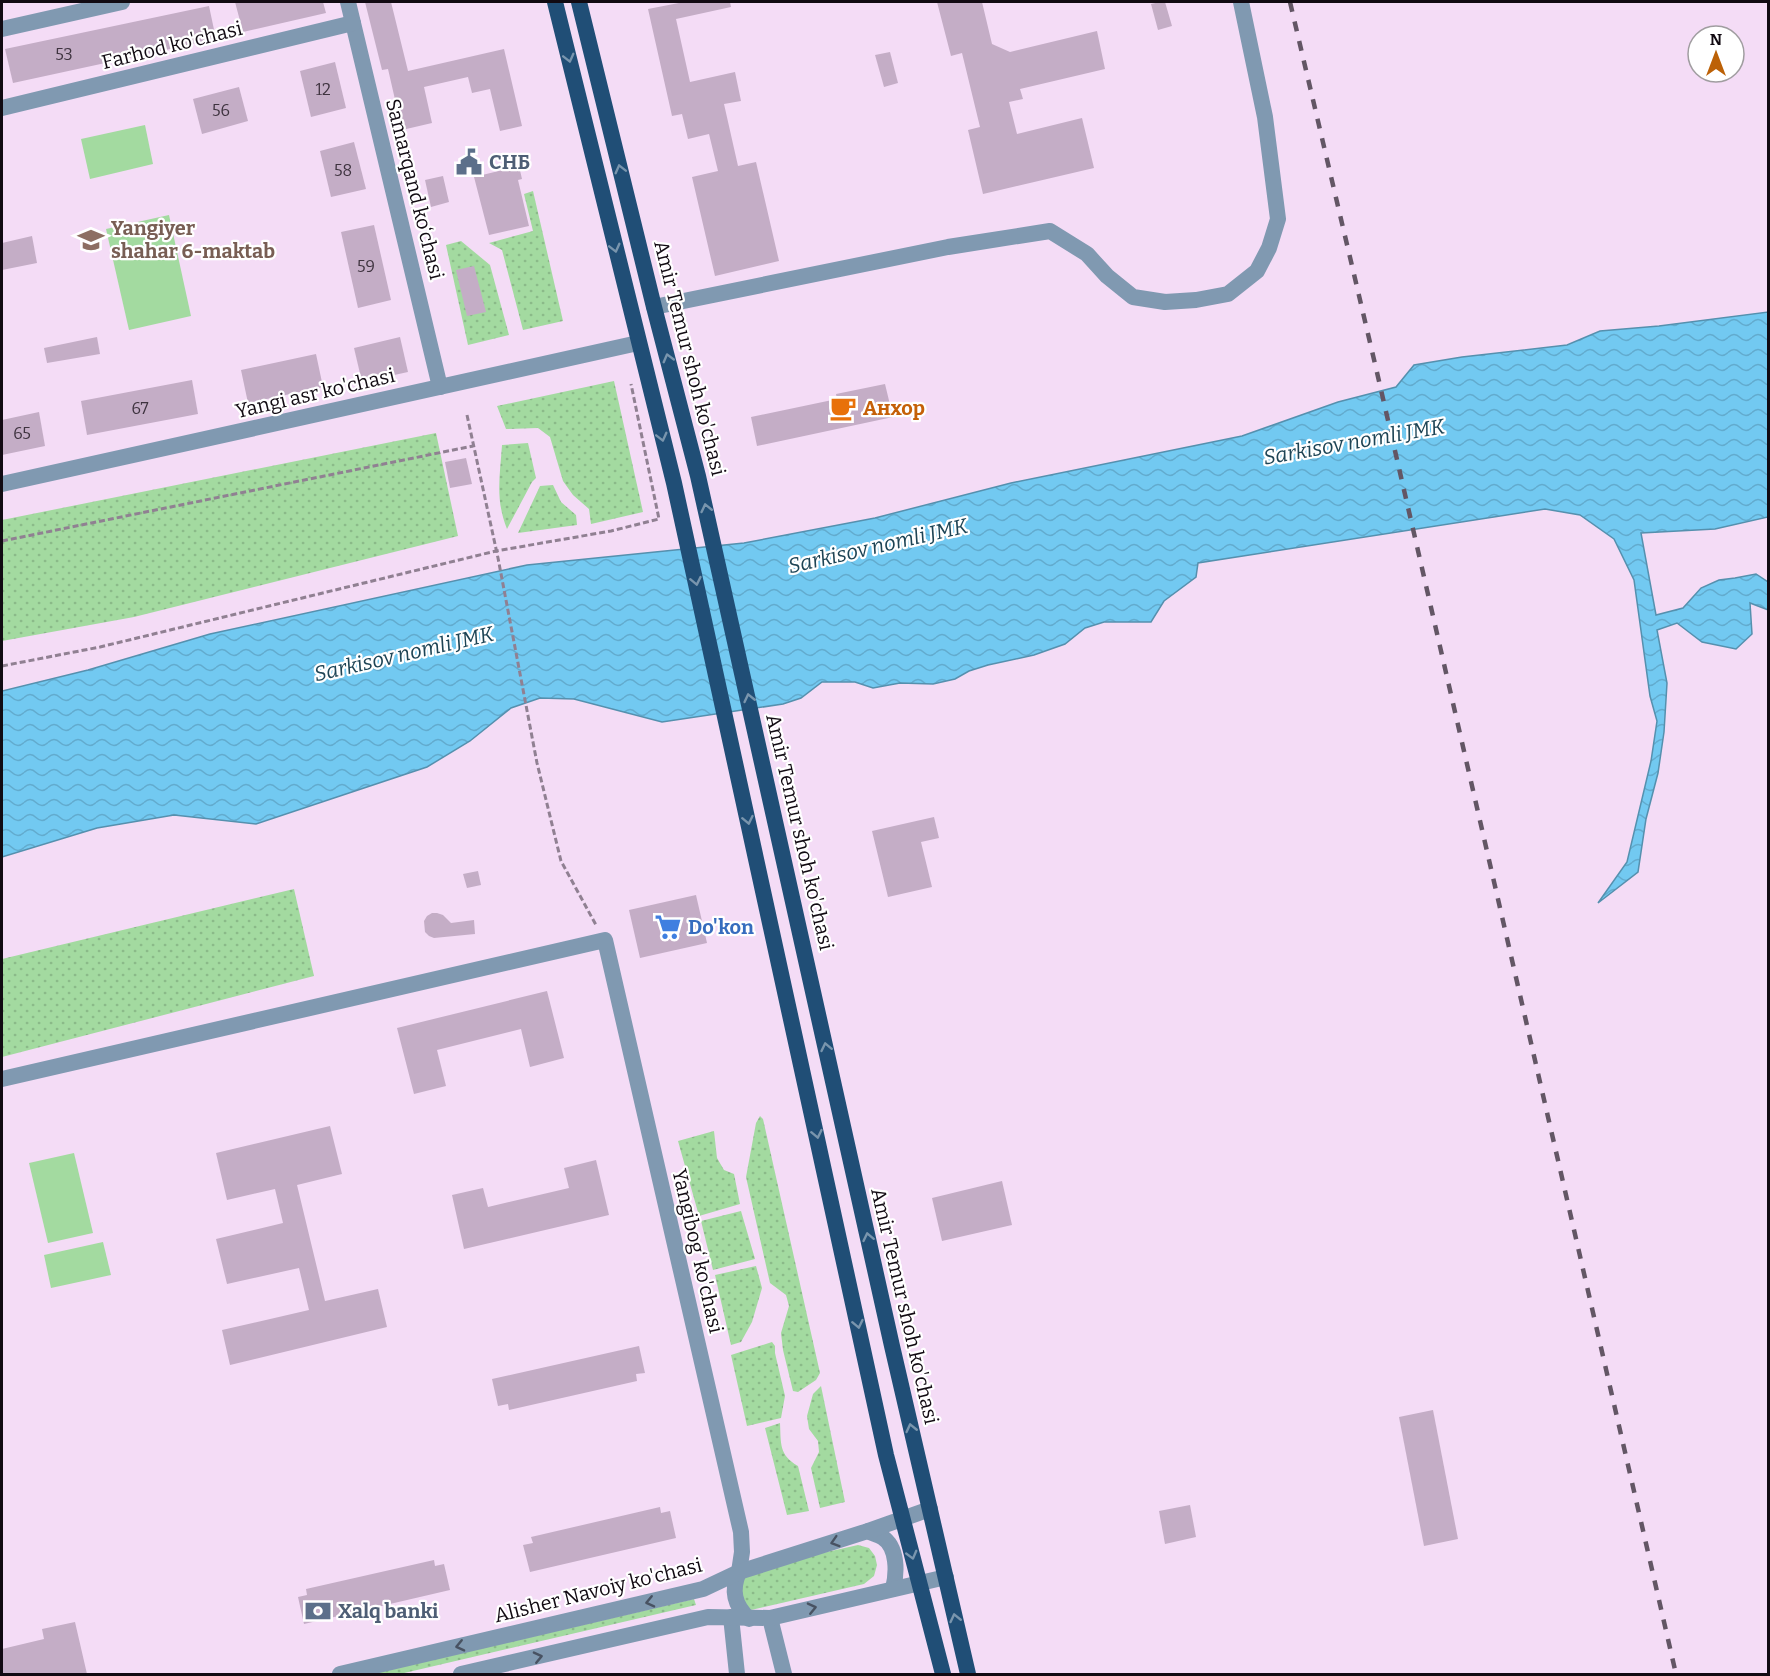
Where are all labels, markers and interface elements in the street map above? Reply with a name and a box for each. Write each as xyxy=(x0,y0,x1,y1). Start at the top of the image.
street label: Farhod ko'chasi xyxy=(99,16,245,74)
north arrow xyxy=(1686,24,1746,84)
text: N xyxy=(1710,30,1722,49)
house number: 53 xyxy=(55,45,73,64)
one-way arrow xyxy=(561,53,574,63)
house number: 12 xyxy=(315,80,331,99)
street label: Samarqand ko‘chasi xyxy=(381,96,449,282)
house number: 56 xyxy=(212,101,230,120)
public building icon: СНБ xyxy=(454,147,484,177)
place label: СНБ xyxy=(489,150,530,174)
house number: 58 xyxy=(334,161,352,180)
one-way arrow xyxy=(615,164,628,174)
place label: Yangiyer shahar 6-maktab xyxy=(111,216,275,263)
school or university icon: Yangiyer shahar 6-maktab xyxy=(76,225,106,255)
street label: Amir Temur shoh ko'chasi xyxy=(649,238,731,478)
one-way arrow xyxy=(607,243,620,253)
house number: 59 xyxy=(357,257,375,276)
one-way arrow xyxy=(662,353,675,363)
street label: Yangi asr ko'chasi xyxy=(233,363,397,423)
cafe icon: Анхор xyxy=(828,393,858,423)
place label: Анхор xyxy=(863,396,925,420)
house number: 67 xyxy=(131,399,149,418)
water label: Sarkisov nomli JMK xyxy=(1261,413,1447,471)
house number: 65 xyxy=(13,424,31,443)
one-way arrow xyxy=(655,432,668,442)
one-way arrow xyxy=(700,504,713,514)
water label: Sarkisov nomli JMK xyxy=(786,513,971,579)
one-way arrow xyxy=(688,576,701,586)
water label: Sarkisov nomli JMK xyxy=(312,621,497,687)
one-way arrow xyxy=(743,694,756,704)
street label: Amir Temur shoh ko'chasi xyxy=(761,712,839,953)
one-way arrow xyxy=(741,815,754,825)
supermarket icon: Do'kon xyxy=(653,912,683,942)
place label: Do'kon xyxy=(688,915,754,939)
one-way arrow xyxy=(820,1042,833,1052)
one-way arrow xyxy=(809,1128,822,1138)
street label: Yangibog‘ ko'chasi xyxy=(667,1166,729,1336)
street label: Amir Temur shoh ko'chasi xyxy=(866,1186,944,1427)
one-way arrow xyxy=(862,1233,875,1243)
one-way arrow xyxy=(851,1319,864,1329)
one-way arrow xyxy=(905,1423,918,1433)
one-way arrow xyxy=(830,1535,841,1547)
one-way arrow xyxy=(905,1550,918,1560)
street label: Alisher Navoiy ko'chasi xyxy=(492,1553,704,1627)
one-way arrow xyxy=(645,1594,655,1607)
bank icon: Xalq banki xyxy=(303,1596,333,1626)
place label: Xalq banki xyxy=(338,1599,439,1623)
one-way arrow xyxy=(806,1602,816,1615)
one-way arrow xyxy=(949,1613,962,1623)
one-way arrow xyxy=(455,1639,465,1652)
one-way arrow xyxy=(533,1651,543,1664)

